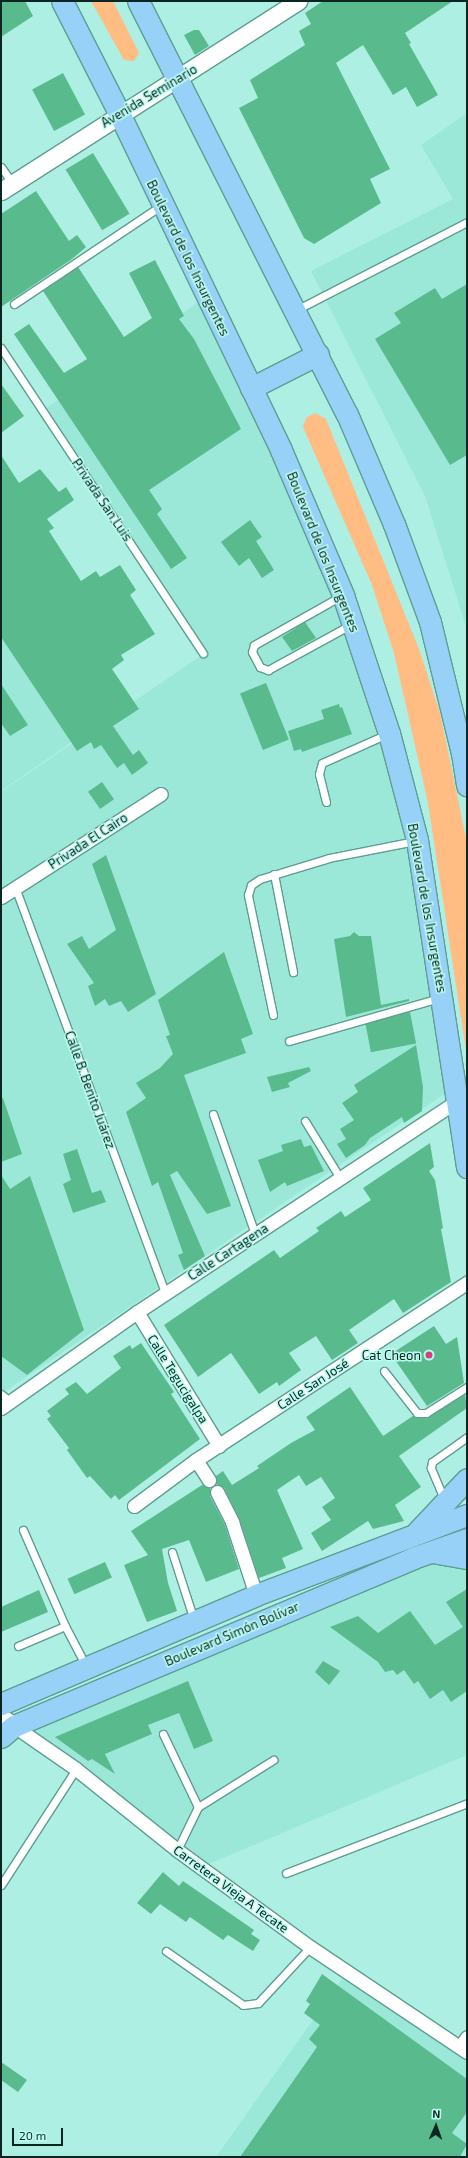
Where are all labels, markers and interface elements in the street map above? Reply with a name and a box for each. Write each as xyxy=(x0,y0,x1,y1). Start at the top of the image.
street label: Avenida Seminario xyxy=(98,61,200,131)
street label: Boulevard de los Insurgentes xyxy=(143,177,233,339)
street label: Privada San Luis xyxy=(69,456,135,544)
street label: Boulevard de los Insurgentes xyxy=(284,470,362,634)
street label: Privada El Cairo xyxy=(45,809,131,873)
street label: Boulevard de los Insurgentes xyxy=(404,822,450,994)
street label: Calle B. Benito Juárez xyxy=(61,1029,119,1151)
street label: Calle Cartagena xyxy=(185,1220,271,1284)
street label: Calle Tegucigalpa xyxy=(144,1331,212,1427)
place label: Cat Cheon xyxy=(362,1347,421,1363)
marker: Cat Cheon xyxy=(424,1350,434,1360)
street label: Calle San José xyxy=(274,1355,352,1413)
street label: Boulevard Simón Bolívar xyxy=(162,1599,302,1669)
street label: Carretera Vieja A Tecate xyxy=(170,1842,292,1936)
north arrow xyxy=(416,2106,456,2146)
text: N xyxy=(432,2107,441,2120)
scale bar xyxy=(14,2120,65,2146)
text: 20 m xyxy=(19,2128,46,2142)

